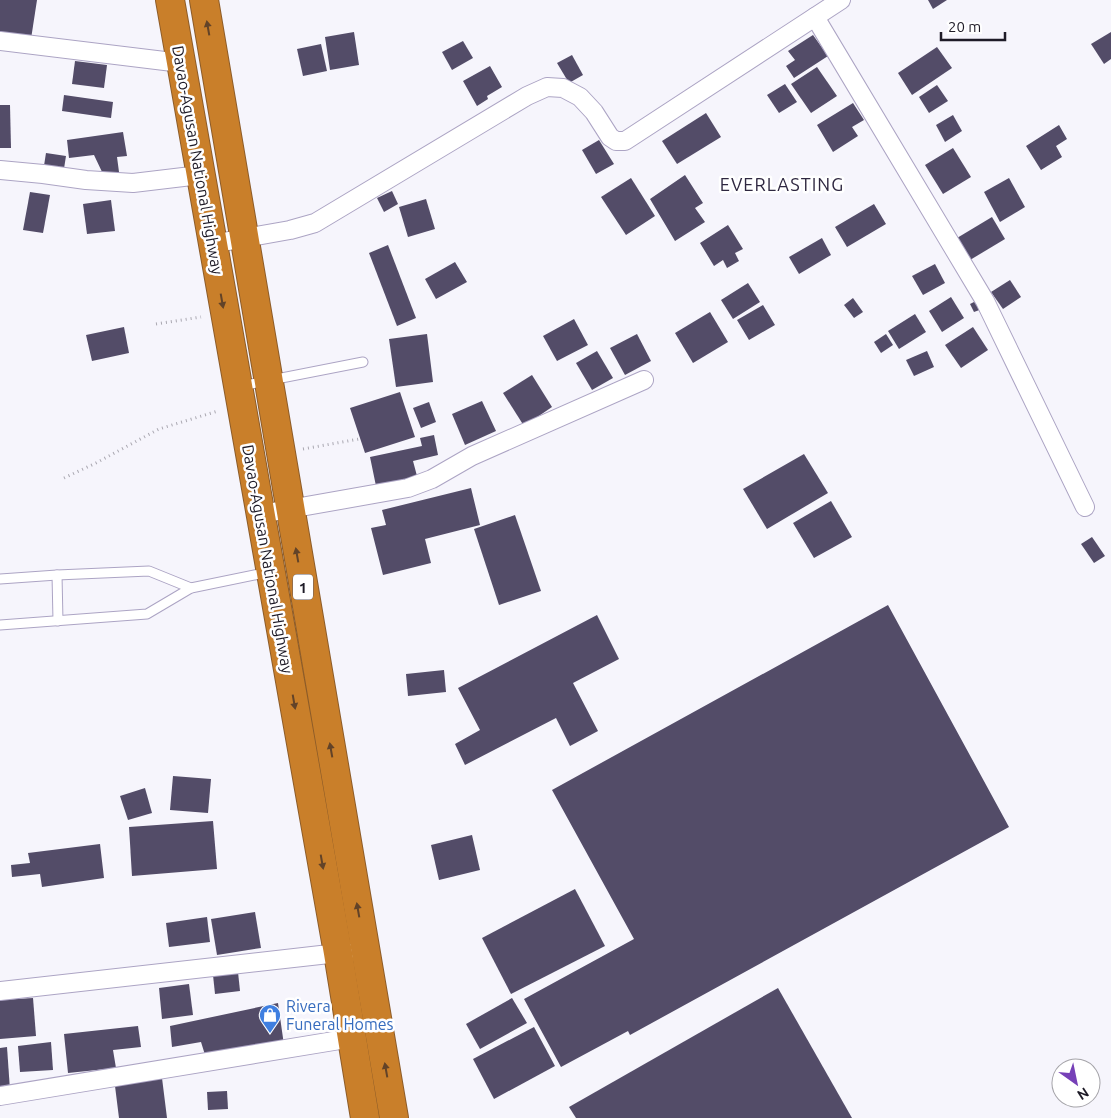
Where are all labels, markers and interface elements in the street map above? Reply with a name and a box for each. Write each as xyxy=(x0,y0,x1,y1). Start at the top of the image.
scale bar xyxy=(941,10,1005,42)
text: 20 m xyxy=(948,18,981,35)
one-way arrow xyxy=(204,20,212,36)
street label: Davao-Agusan National Highway xyxy=(169,44,227,276)
district label: EVERLASTING xyxy=(720,174,844,194)
one-way arrow xyxy=(218,293,226,309)
street label: Davao-Agusan National Highway xyxy=(239,443,297,675)
one-way arrow xyxy=(293,547,301,563)
road number: 1 xyxy=(293,574,313,600)
one-way arrow xyxy=(290,694,298,710)
one-way arrow xyxy=(326,741,334,757)
one-way arrow xyxy=(318,854,326,870)
one-way arrow xyxy=(354,901,362,917)
place label: Rivera Funeral Homes xyxy=(286,997,394,1033)
shop icon: Rivera Funeral Homes xyxy=(258,1003,282,1034)
north arrow xyxy=(1051,1058,1101,1108)
one-way arrow xyxy=(381,1062,389,1078)
text: N xyxy=(1074,1084,1092,1103)

